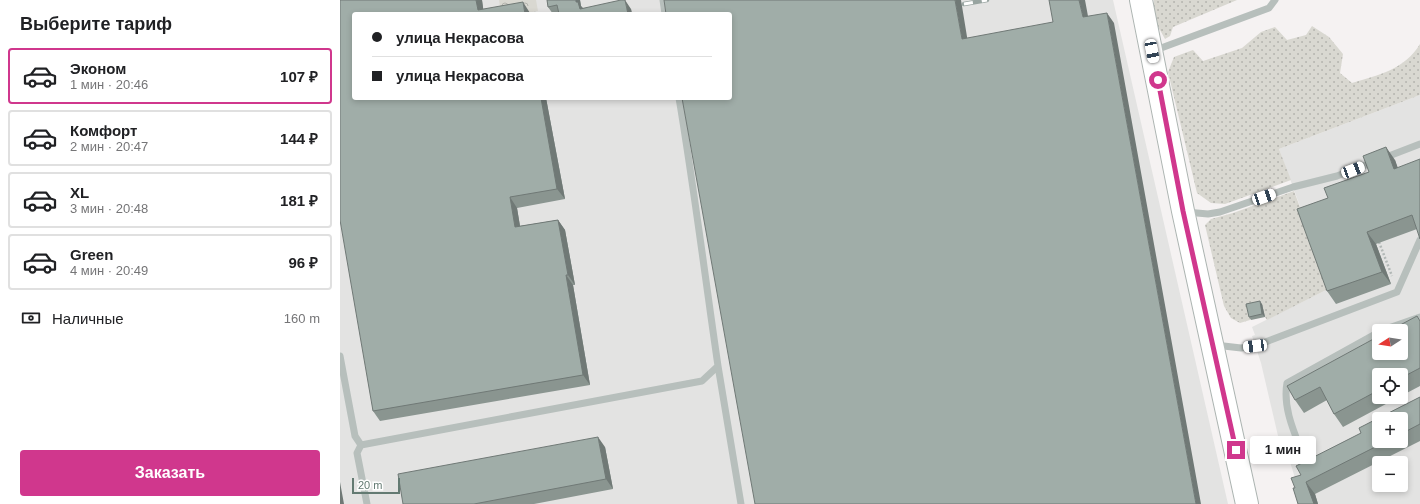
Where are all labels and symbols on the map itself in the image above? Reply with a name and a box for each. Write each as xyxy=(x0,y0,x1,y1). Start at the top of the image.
car xyxy=(1144,38,1160,64)
route start xyxy=(1149,71,1167,89)
car xyxy=(1340,160,1366,180)
car xyxy=(1251,187,1277,207)
north arrow xyxy=(1372,324,1408,360)
car xyxy=(1242,339,1268,353)
callout: 1 мин xyxy=(1250,436,1316,464)
route end xyxy=(1227,441,1245,459)
scale bar xyxy=(352,476,400,495)

